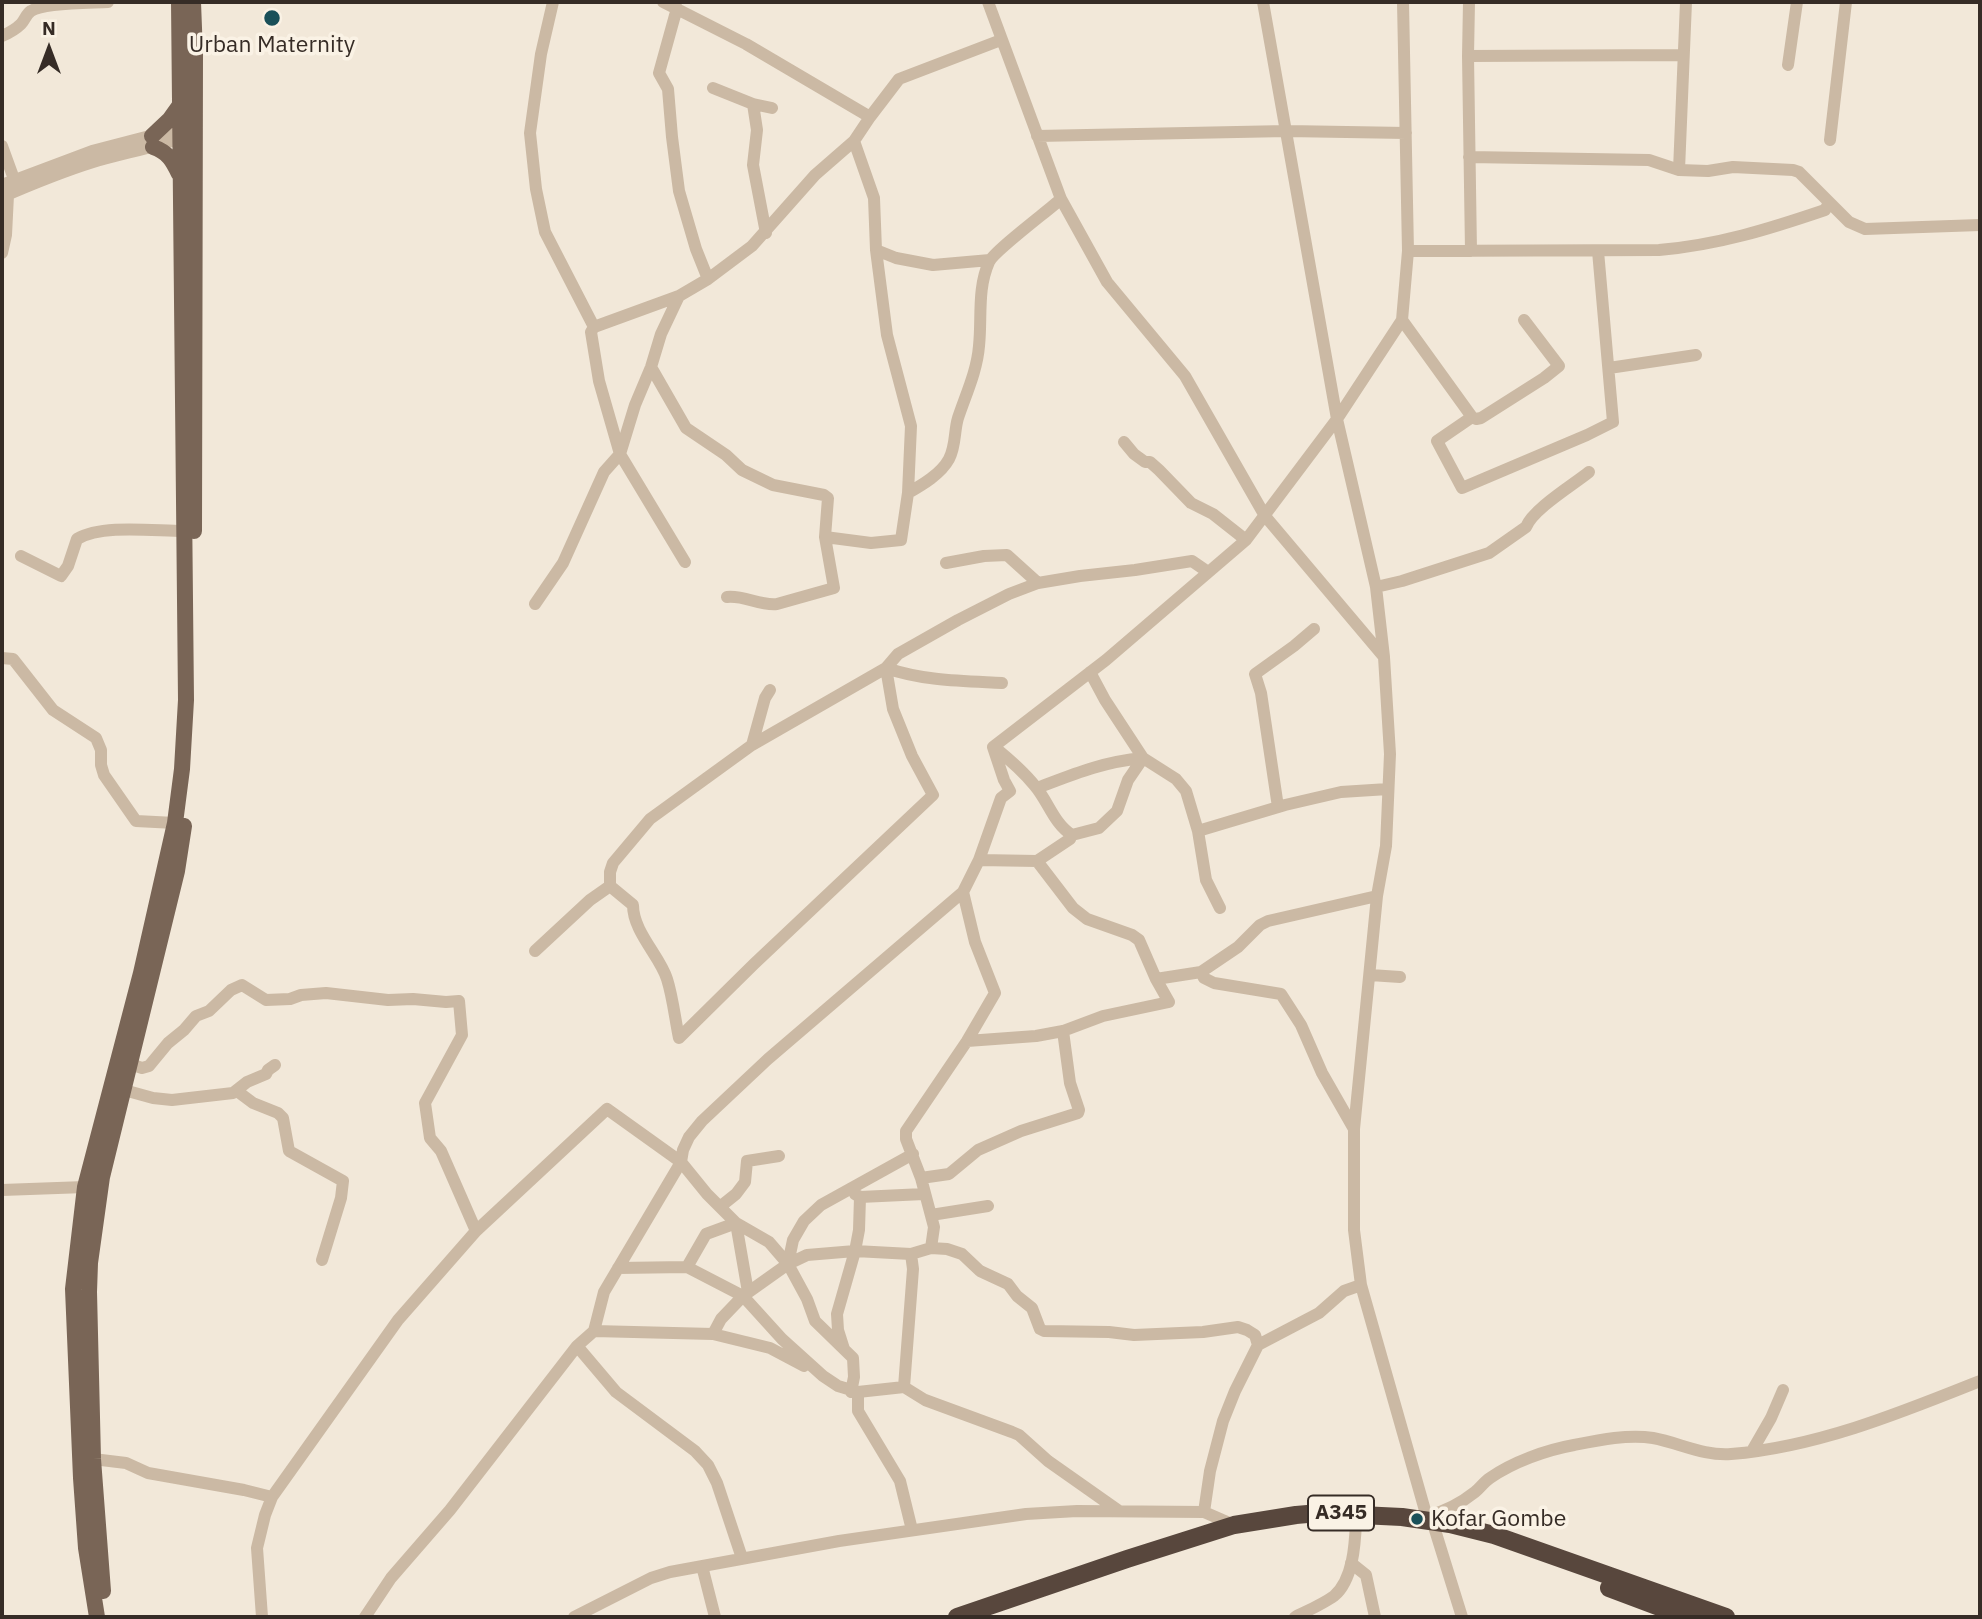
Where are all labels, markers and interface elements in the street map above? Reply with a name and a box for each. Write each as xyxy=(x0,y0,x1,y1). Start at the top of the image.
marker: Urban Maternity xyxy=(262,8,282,28)
north arrow xyxy=(14,14,84,84)
text: N xyxy=(42,16,56,40)
place label: Urban Maternity xyxy=(189,31,355,59)
road number: A345 xyxy=(1308,1496,1374,1530)
place label: Kofar Gombe xyxy=(1431,1505,1566,1533)
marker: Kofar Gombe xyxy=(1409,1511,1425,1527)

